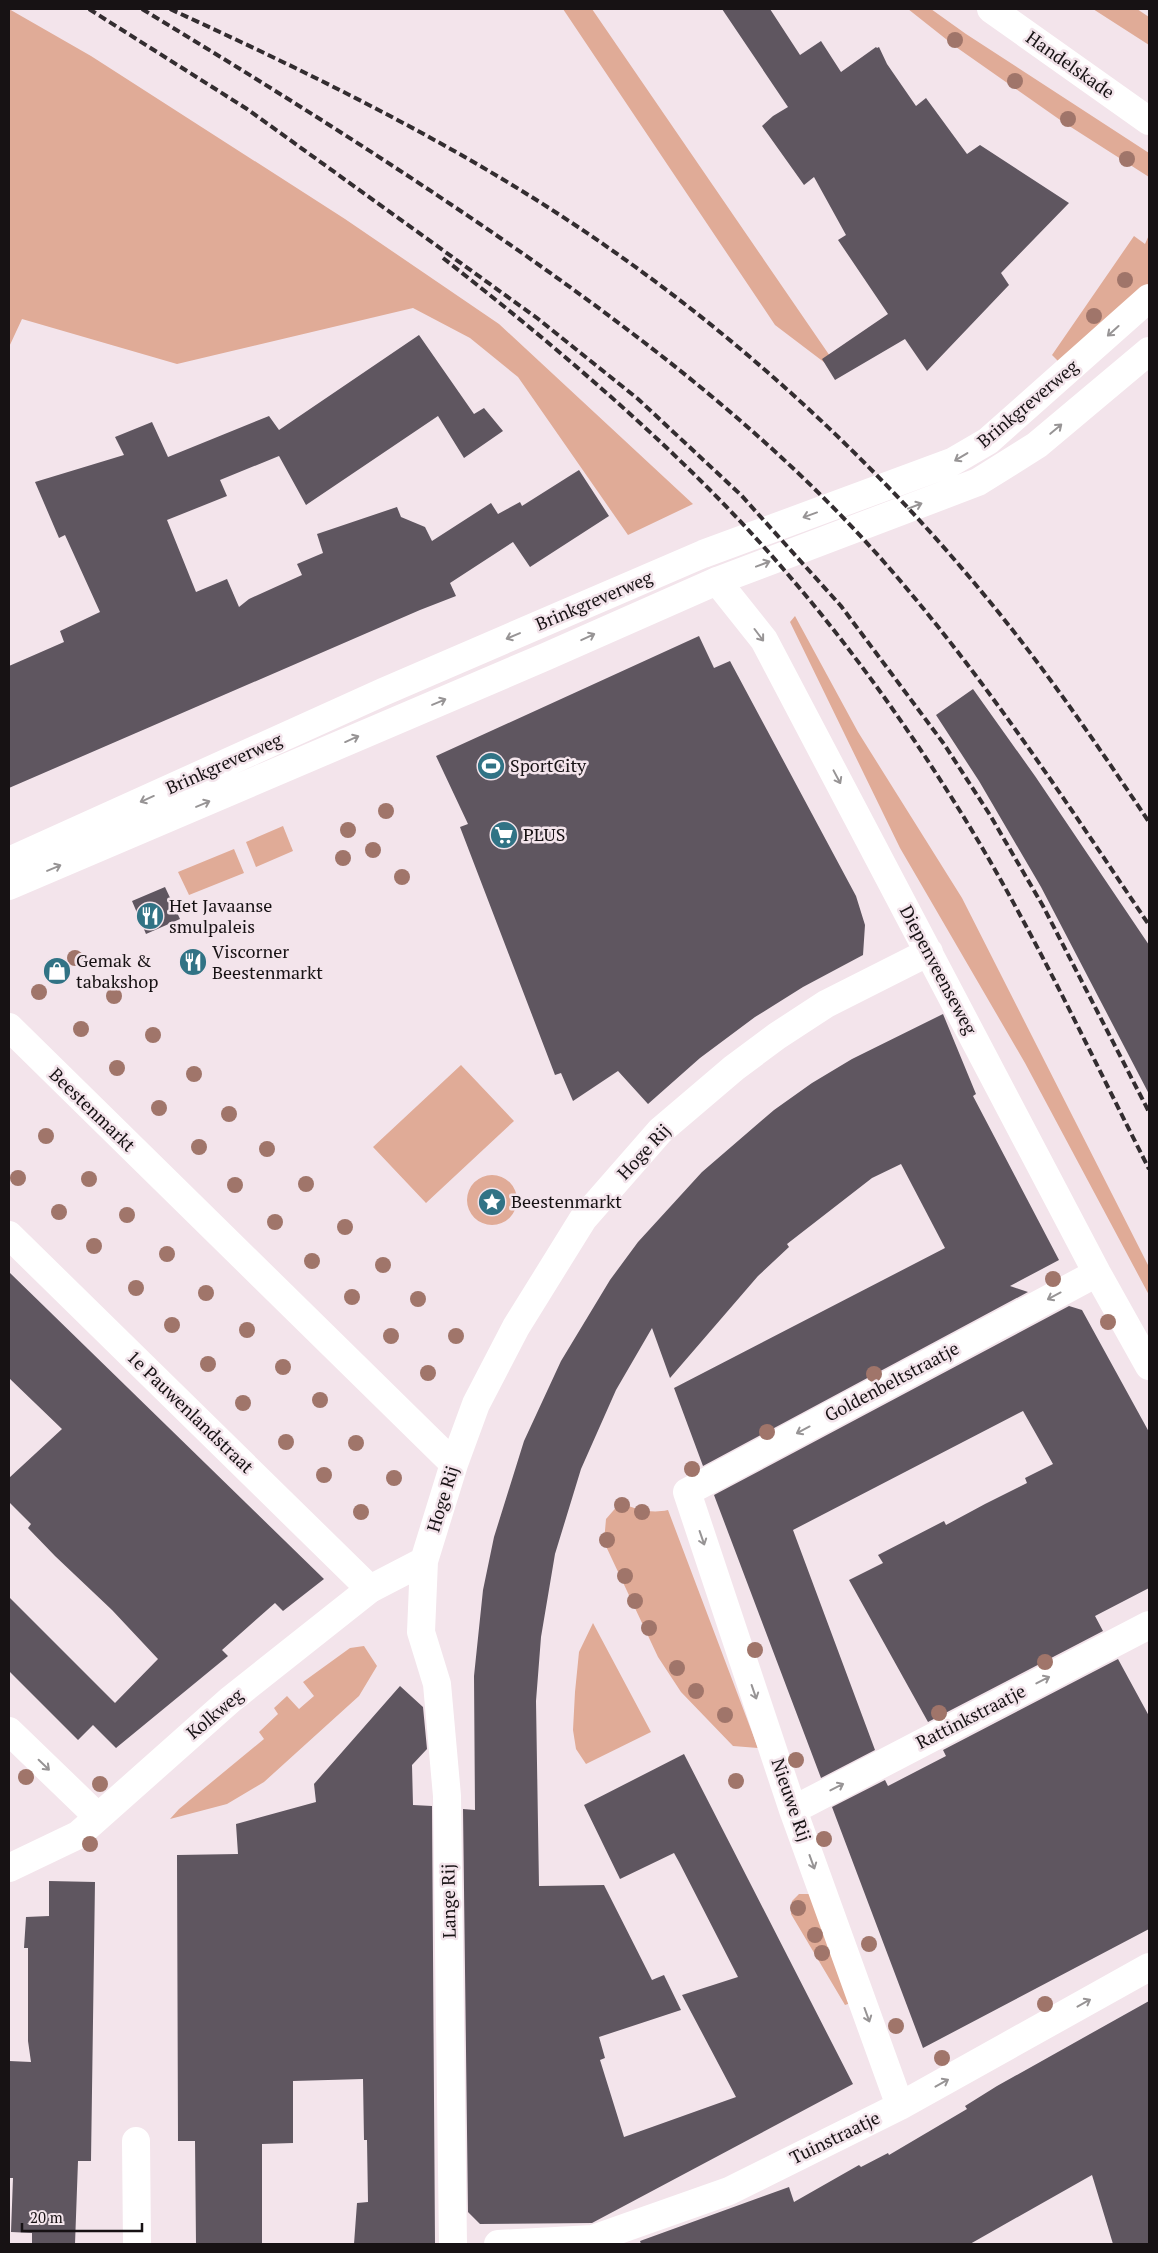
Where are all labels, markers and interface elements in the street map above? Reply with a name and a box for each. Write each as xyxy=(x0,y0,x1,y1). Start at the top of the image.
street label: Handelskade xyxy=(1022,25,1119,103)
one-way arrow xyxy=(1106,325,1119,337)
street label: Brinkgreverweg xyxy=(972,354,1083,452)
one-way arrow xyxy=(1049,424,1062,435)
one-way arrow xyxy=(955,452,969,462)
one-way arrow xyxy=(907,501,922,510)
one-way arrow xyxy=(802,511,818,520)
one-way arrow xyxy=(755,558,770,567)
street label: Brinkgreverweg xyxy=(532,564,656,635)
one-way arrow xyxy=(754,628,764,642)
one-way arrow xyxy=(506,632,521,642)
one-way arrow xyxy=(580,632,595,642)
one-way arrow xyxy=(431,697,446,706)
street label: Brinkgreverweg xyxy=(162,727,286,799)
one-way arrow xyxy=(344,734,359,744)
sports icon: SportCity xyxy=(476,751,506,781)
place label: SportCity xyxy=(510,753,587,777)
one-way arrow xyxy=(832,770,842,784)
one-way arrow xyxy=(140,794,155,804)
one-way arrow xyxy=(195,799,210,809)
supermarket icon: PLUS xyxy=(489,820,519,850)
place label: PLUS xyxy=(523,822,565,846)
one-way arrow xyxy=(46,862,61,872)
place label: Het Javaanse smulpaleis xyxy=(169,893,272,938)
restaurant icon: Het Javaanse smulpaleis xyxy=(135,901,165,931)
street label: Diepenveenseweg xyxy=(895,901,983,1039)
place label: Viscorner Beestenmarkt xyxy=(212,939,323,984)
restaurant icon: Viscorner Beestenmarkt xyxy=(178,947,208,977)
place label: Gemak & tabakshop xyxy=(76,948,158,993)
shop icon: Gemak & tabakshop xyxy=(42,956,72,986)
street label: Beestenmarkt xyxy=(44,1062,141,1157)
street label: Hoge Rij xyxy=(611,1118,675,1184)
place icon: Beestenmarkt xyxy=(477,1187,507,1217)
place label: Beestenmarkt xyxy=(511,1189,622,1213)
one-way arrow xyxy=(1048,1291,1062,1301)
street label: Goldenbeltstraatje xyxy=(820,1336,963,1427)
street label: 1e Pauwenlandstraat xyxy=(122,1345,259,1478)
one-way arrow xyxy=(796,1426,811,1435)
street label: Hoge Rij xyxy=(421,1463,463,1535)
one-way arrow xyxy=(698,1530,708,1546)
one-way arrow xyxy=(1035,1675,1050,1684)
street label: Rattinkstraatje xyxy=(912,1678,1029,1754)
street label: Kolkweg xyxy=(181,1682,248,1744)
one-way arrow xyxy=(750,1684,759,1699)
street label: Nieuwe Rij xyxy=(767,1755,817,1844)
one-way arrow xyxy=(38,1759,50,1771)
one-way arrow xyxy=(829,1782,844,1792)
one-way arrow xyxy=(808,1854,817,1870)
street label: Lange Rij xyxy=(435,1863,461,1939)
one-way arrow xyxy=(1076,1998,1091,2008)
one-way arrow xyxy=(863,2007,872,2022)
one-way arrow xyxy=(935,2077,949,2087)
street label: Tuinstraatje xyxy=(785,2105,884,2169)
scale bar xyxy=(22,2200,142,2232)
text: 20 m xyxy=(30,2207,63,2227)

